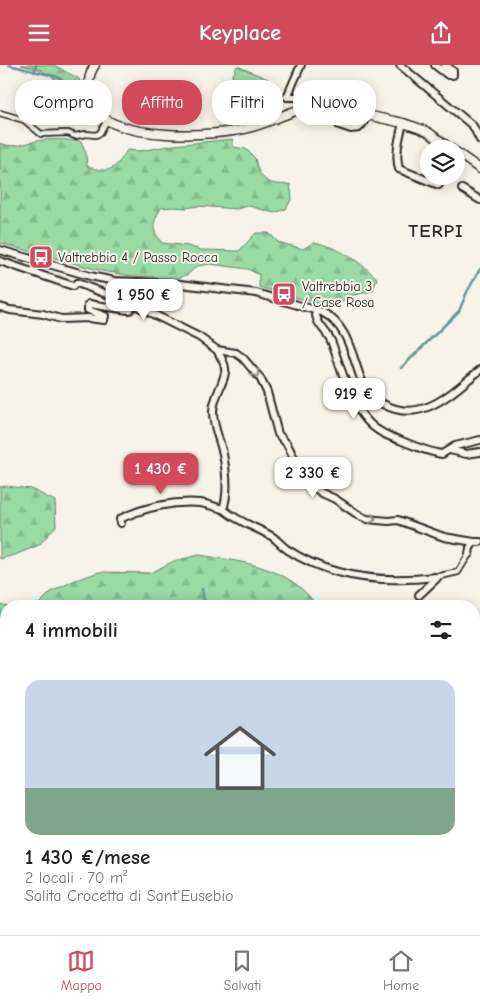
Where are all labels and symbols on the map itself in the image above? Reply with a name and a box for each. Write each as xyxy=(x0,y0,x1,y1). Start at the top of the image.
district label: TERPI xyxy=(408,220,464,242)
bus stop icon: Valtrebbia 4 / Passo Rocca xyxy=(28,244,54,270)
place label: Valtrebbia 4 / Passo Rocca xyxy=(58,249,218,266)
place label: Valtrebbia 3 / Case Rosa xyxy=(302,278,375,311)
pin: 1 950 € xyxy=(98,279,190,321)
bus stop icon: Valtrebbia 3 / Case Rosa xyxy=(271,281,297,307)
one-way arrow xyxy=(250,368,259,378)
pin: 919 € xyxy=(319,377,389,420)
pin: 1 430 € xyxy=(115,453,207,495)
pin: 2 330 € xyxy=(267,457,359,499)
one-way arrow xyxy=(369,514,378,524)

